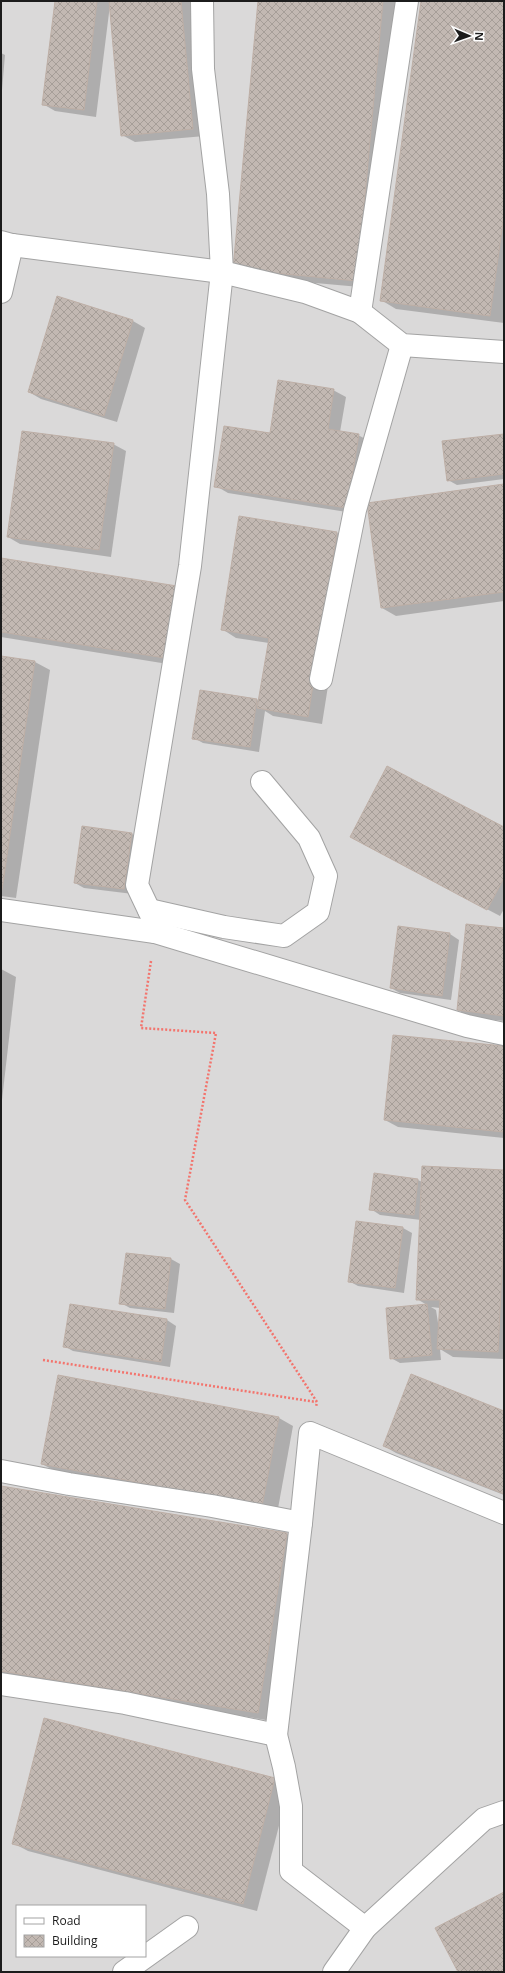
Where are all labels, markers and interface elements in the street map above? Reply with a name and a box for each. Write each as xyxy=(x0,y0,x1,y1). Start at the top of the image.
north arrow xyxy=(449,16,489,56)
text: N xyxy=(472,32,487,41)
legend xyxy=(16,1905,146,1957)
text: Road xyxy=(52,1912,81,1929)
text: Building xyxy=(52,1932,98,1949)

